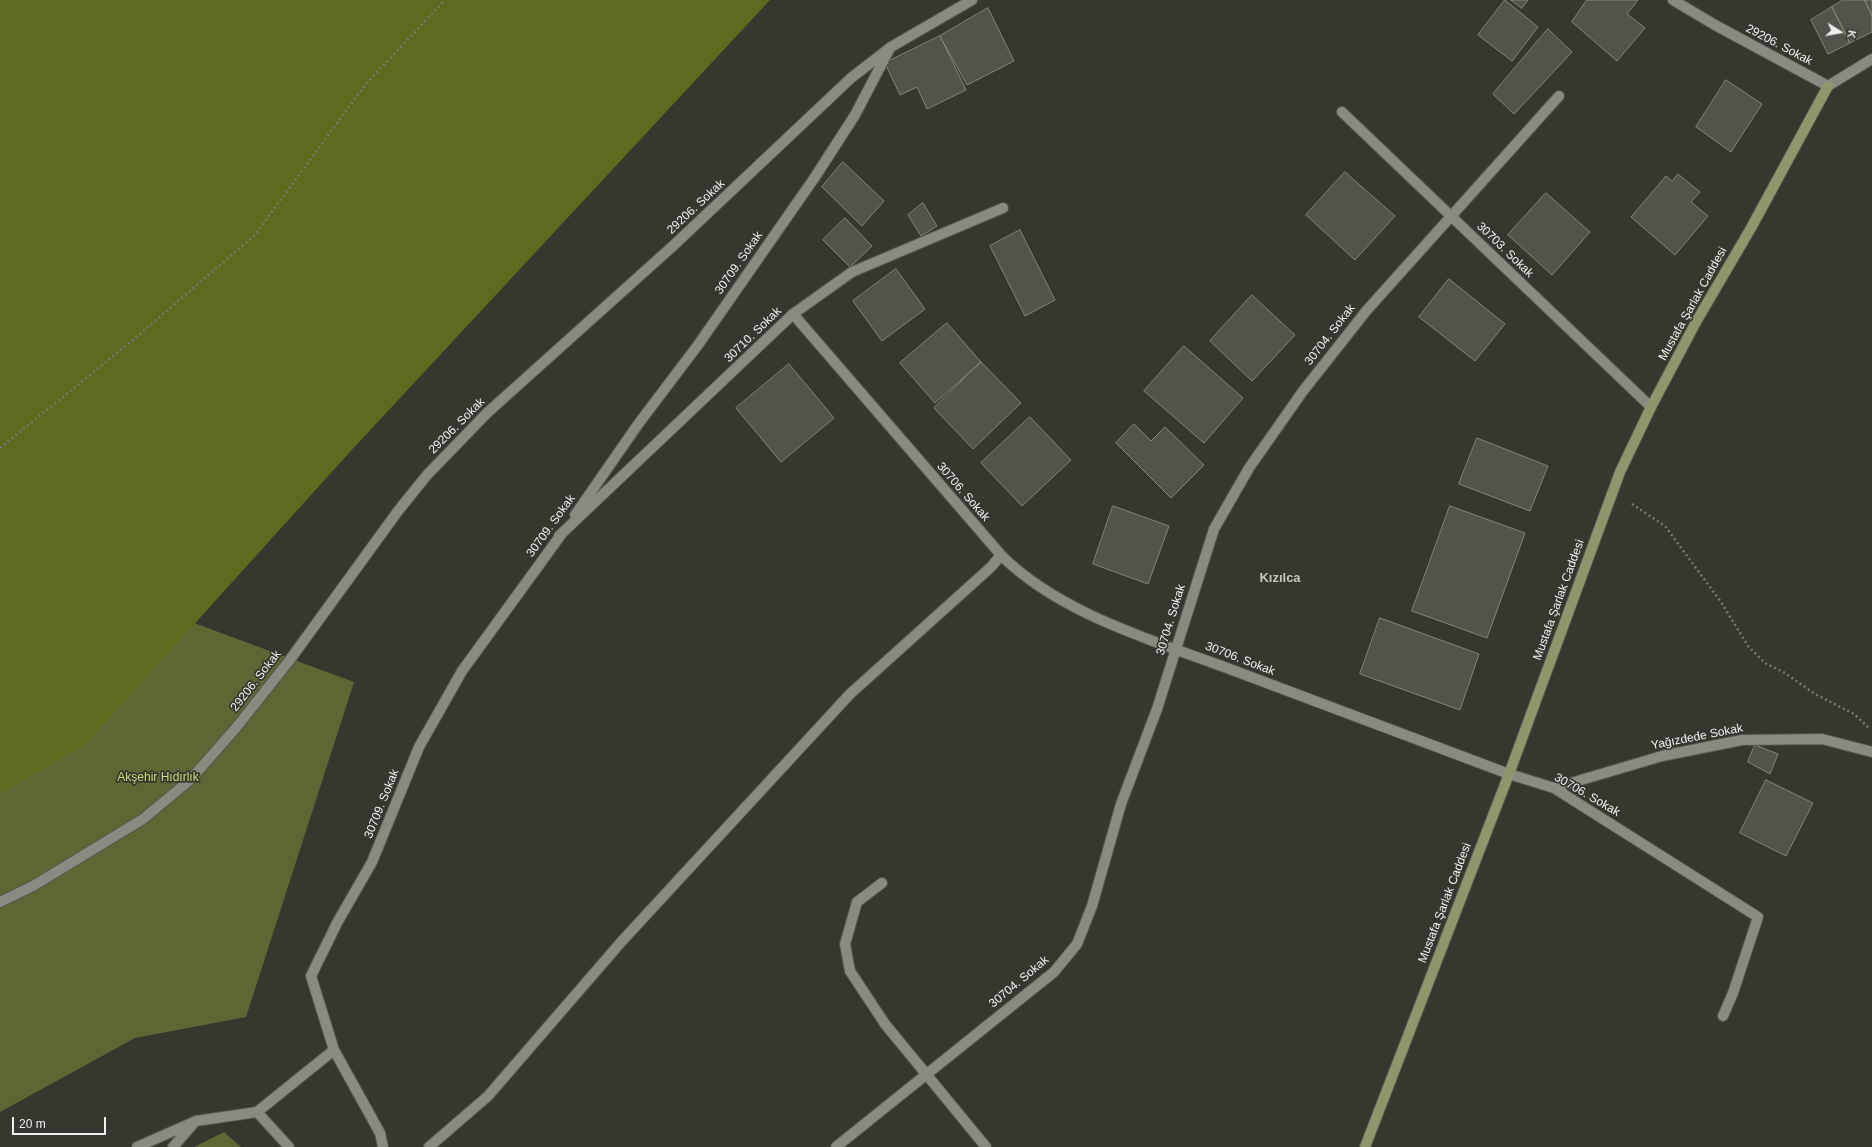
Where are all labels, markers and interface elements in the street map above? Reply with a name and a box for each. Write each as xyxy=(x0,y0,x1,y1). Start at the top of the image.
north arrow xyxy=(1820,12,1860,52)
street label: 29206. Sokak xyxy=(1743,21,1815,69)
text: K xyxy=(1845,29,1858,39)
street label: 29206. Sokak xyxy=(664,177,728,237)
street label: 30703. Sokak xyxy=(1474,219,1536,281)
street label: 30709. Sokak xyxy=(712,229,766,297)
street label: Mustafa Şarlak Caddesi xyxy=(1656,245,1730,363)
street label: 30704. Sokak xyxy=(1302,302,1358,368)
street label: 30710. Sokak xyxy=(722,304,784,366)
street label: 29206. Sokak xyxy=(426,395,488,457)
street label: 30706. Sokak xyxy=(933,460,993,524)
street label: 30709. Sokak xyxy=(524,492,578,560)
street label: Mustafa Şarlak Caddesi xyxy=(1530,538,1588,662)
district label: Kızılca xyxy=(1259,570,1301,586)
street label: 30704. Sokak xyxy=(1153,583,1189,657)
street label: 30706. Sokak xyxy=(1203,639,1277,679)
street label: 29206. Sokak xyxy=(228,648,284,714)
street label: Yağızdede Sokak xyxy=(1650,721,1744,753)
street label: 30709. Sokak xyxy=(362,767,402,841)
street label: 30706. Sokak xyxy=(1552,770,1622,820)
park label: Akşehir Hıdırlık xyxy=(117,771,199,785)
street label: Mustafa Şarlak Caddesi xyxy=(1415,841,1475,965)
street label: 30704. Sokak xyxy=(986,953,1052,1011)
scale bar xyxy=(14,1109,108,1135)
text: 20 m xyxy=(19,1117,46,1131)

